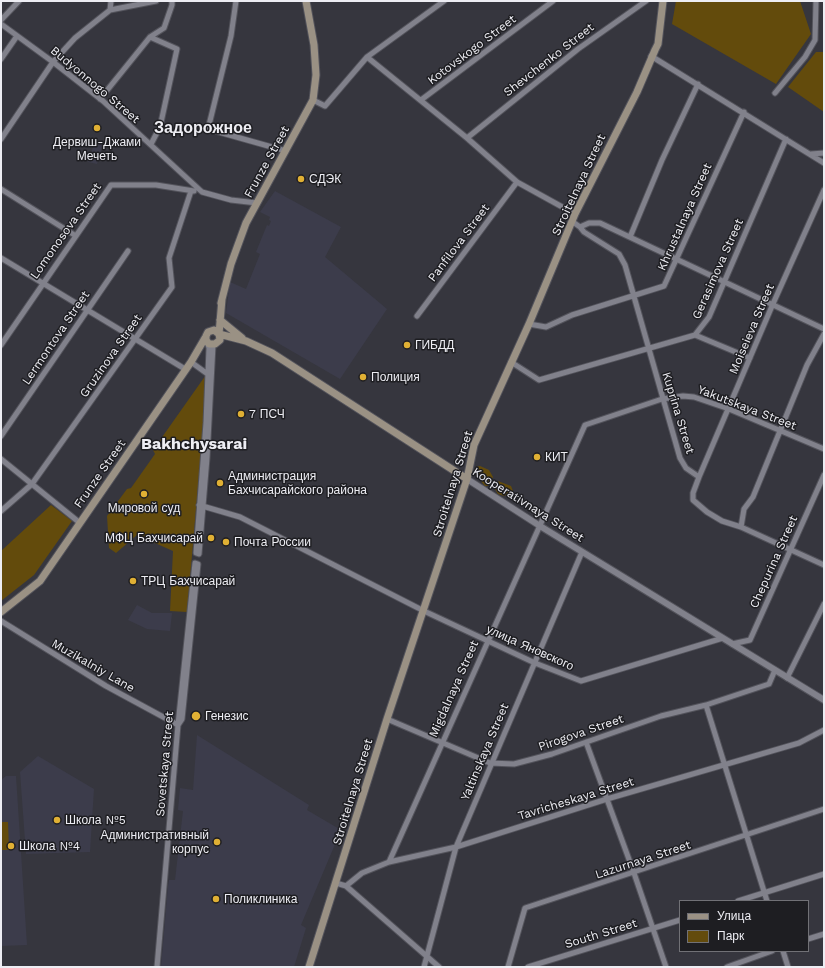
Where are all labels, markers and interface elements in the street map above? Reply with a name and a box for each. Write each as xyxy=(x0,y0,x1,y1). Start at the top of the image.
street label: Kotovskogo Street xyxy=(425,12,519,88)
street label: Shevchenko Street xyxy=(501,20,597,100)
street label: Budyonnogo Street xyxy=(47,43,143,127)
district label: Задорожное xyxy=(154,118,252,138)
marker: Дервиш-Джами Мечеть xyxy=(92,123,102,133)
street label: Frunze Street xyxy=(241,124,293,200)
street label: Stroitelnaya Street xyxy=(549,132,609,238)
place label: Дервиш-Джами Мечеть xyxy=(53,135,141,163)
street label: Khrustalnaya Street xyxy=(655,161,715,273)
place label: СДЭК xyxy=(309,172,341,186)
marker: СДЭК xyxy=(296,174,306,184)
street label: Lomonosova Street xyxy=(27,180,105,282)
street label: Panfilova Street xyxy=(425,201,493,285)
street label: Gerasimova Street xyxy=(689,217,747,321)
street label: Moiseieva Street xyxy=(726,282,778,376)
street label: Lermontova Street xyxy=(19,288,93,388)
street label: Gruzinova Street xyxy=(77,312,145,400)
place label: ГИБДД xyxy=(415,338,454,352)
marker: ГИБДД xyxy=(402,340,412,350)
place label: Полиция xyxy=(371,370,420,384)
street label: Kuprina Street xyxy=(659,370,697,456)
marker: Полиция xyxy=(358,372,368,382)
street label: Yakutskaya Street xyxy=(696,383,798,433)
place label: 7 ПСЧ xyxy=(249,407,285,421)
marker: 7 ПСЧ xyxy=(236,409,246,419)
street label: Stroitelnaya Street xyxy=(430,429,476,539)
district label: Bakhchysarai xyxy=(141,434,247,454)
street label: Frunze Street xyxy=(71,437,129,511)
place label: КИТ xyxy=(545,450,568,464)
marker: КИТ xyxy=(532,452,542,462)
street label: Kooperativnaya Street xyxy=(470,465,586,545)
place label: Администрация Бахчисарайского района xyxy=(228,469,367,497)
marker: Администрация Бахчисарайского района xyxy=(215,478,225,488)
marker: Мировой суд xyxy=(139,489,149,499)
place label: Мировой суд xyxy=(108,501,180,515)
street label: Chepurina Street xyxy=(747,513,801,611)
place label: МФЦ Бахчисарай xyxy=(105,531,203,545)
marker: МФЦ Бахчисарай xyxy=(206,533,216,543)
place label: Почта России xyxy=(234,535,311,549)
marker: Почта России xyxy=(221,537,231,547)
place label: ТРЦ Бахчисарай xyxy=(141,574,235,588)
marker: ТРЦ Бахчисарай xyxy=(128,576,138,586)
street label: улица Яновского xyxy=(484,622,576,674)
street label: Muzikalniy Lane xyxy=(49,636,137,696)
street label: Migdalnaya Street xyxy=(426,638,482,740)
street label: Yaltinskaya Street xyxy=(458,701,512,803)
place label: Генезис xyxy=(205,709,249,723)
marker: Генезис xyxy=(190,710,202,722)
street label: Sovetskaya Street xyxy=(153,711,177,817)
street label: Pirogova Street xyxy=(537,712,625,754)
street label: Stroitelnaya Street xyxy=(330,737,376,847)
street label: Tavricheskaya Street xyxy=(516,774,636,824)
place label: Школа №5 xyxy=(65,813,126,827)
marker: Школа №5 xyxy=(52,815,62,825)
place label: Административный корпус xyxy=(101,828,209,856)
marker: Административный корпус xyxy=(212,837,222,847)
street label: Lazurnaya Street xyxy=(593,838,693,882)
place label: Школа №4 xyxy=(19,839,80,853)
marker: Школа №4 xyxy=(6,841,16,851)
place label: Поликлиника xyxy=(224,892,297,906)
marker: Поликлиника xyxy=(211,894,221,904)
legend xyxy=(679,900,809,952)
text: Улица xyxy=(717,909,751,923)
street label: South Street xyxy=(563,916,639,952)
text: Парк xyxy=(717,929,744,943)

